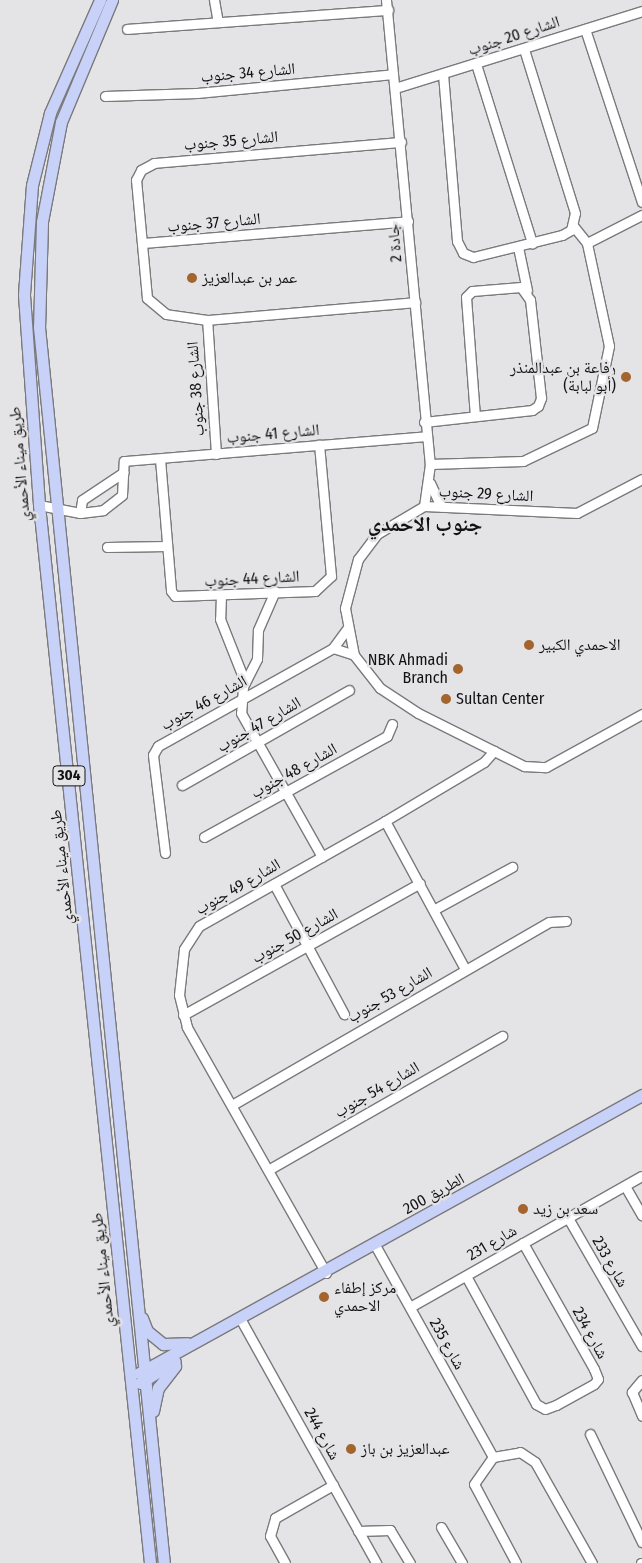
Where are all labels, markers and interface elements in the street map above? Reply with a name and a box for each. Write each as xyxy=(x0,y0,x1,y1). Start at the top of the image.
street label: الشارع 20 جنوب xyxy=(466,12,562,60)
street label: الشارع 34 جنوب xyxy=(200,59,296,87)
street label: الشارع 35 جنوب xyxy=(183,127,279,155)
street label: الشارع 37 جنوب xyxy=(167,209,261,237)
street label: جادة 2 xyxy=(384,223,406,263)
place label: عمر بن عبدالعزيز xyxy=(202,268,297,288)
marker: عمر بن عبدالعزيز xyxy=(186,272,198,284)
street label: الشارع 38 جنوب xyxy=(183,341,209,437)
place label: رفاعة بن عبدالمنذر (أبو لبابة) xyxy=(510,358,616,396)
marker: رفاعة بن عبدالمنذر (أبو لبابة) xyxy=(620,371,632,383)
street label: طريق ميناء الأحمدي xyxy=(5,406,35,522)
street label: الشارع 41 جنوب xyxy=(226,420,320,448)
street label: الشارع 29 جنوب xyxy=(438,482,534,506)
district label: جنوب الاحمدي xyxy=(368,511,482,537)
street label: الشارع 44 جنوب xyxy=(204,567,300,591)
place label: الاحمدي الكبير xyxy=(539,635,621,655)
marker: الاحمدي الكبير xyxy=(523,639,535,651)
place label: NBK Ahmadi Branch xyxy=(368,650,448,688)
marker: NBK Ahmadi Branch xyxy=(452,663,464,675)
street label: الشارع 46 جنوب xyxy=(158,671,250,735)
place label: Sultan Center xyxy=(456,689,544,709)
street label: الشارع 47 جنوب xyxy=(214,693,304,757)
marker: Sultan Center xyxy=(440,693,452,705)
street label: الشارع 48 جنوب xyxy=(248,739,340,803)
road number: 304 xyxy=(52,764,86,788)
street label: طريق ميناء الأحمدي xyxy=(46,809,78,925)
street label: الشارع 49 جنوب xyxy=(192,855,284,919)
street label: الشارع 50 جنوب xyxy=(249,904,341,968)
street label: الشارع 53 جنوب xyxy=(344,963,436,1027)
street label: الشارع 54 جنوب xyxy=(331,1058,423,1122)
street label: الطريق 200 xyxy=(400,1169,468,1219)
place label: سعد بن زيد xyxy=(533,1199,598,1219)
marker: سعد بن زيد xyxy=(517,1203,529,1215)
street label: طريق ميناء الأحمدي xyxy=(87,1212,119,1328)
street label: شارع 231 xyxy=(464,1221,520,1265)
street label: شارع 233 xyxy=(588,1233,632,1291)
place label: مركز إطفاء الاحمدي xyxy=(334,1278,396,1316)
marker: مركز إطفاء الاحمدي xyxy=(318,1291,330,1303)
street label: شارع 234 xyxy=(568,1304,612,1362)
street label: شارع 235 xyxy=(425,1315,469,1373)
street label: شارع 244 xyxy=(300,1405,344,1463)
place label: عبدالعزيز بن باز xyxy=(361,1439,449,1459)
marker: عبدالعزيز بن باز xyxy=(345,1443,357,1455)

